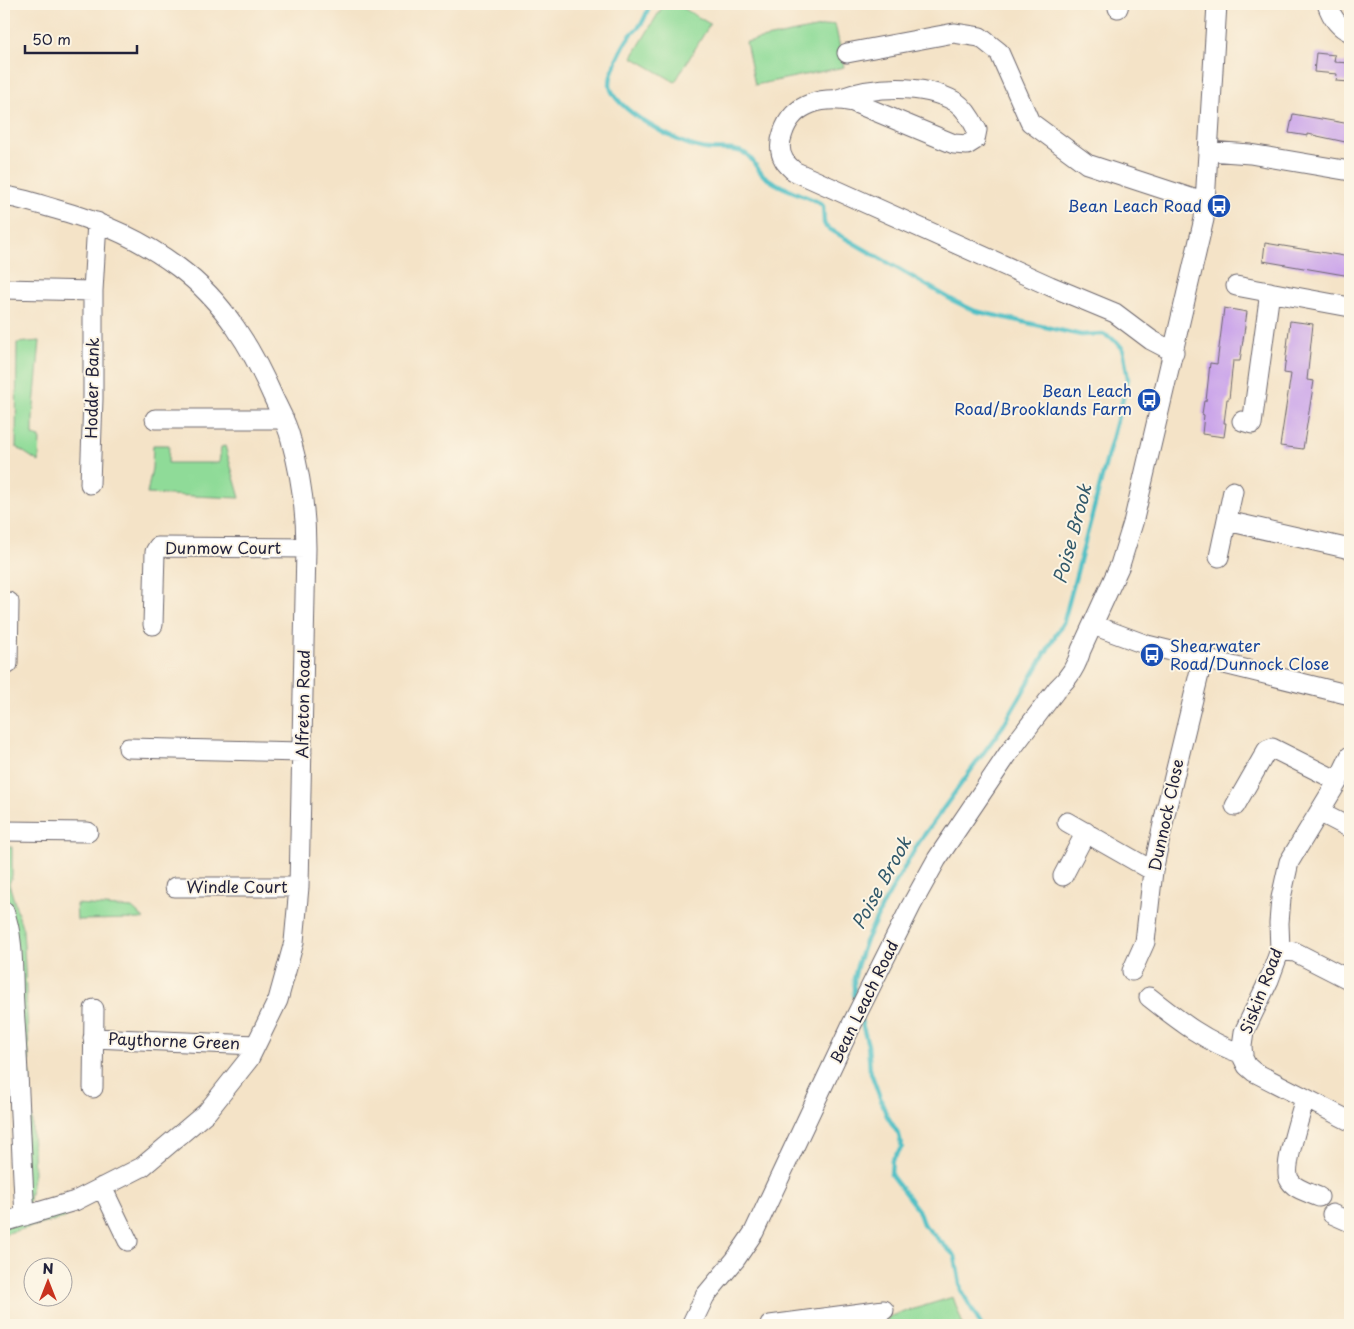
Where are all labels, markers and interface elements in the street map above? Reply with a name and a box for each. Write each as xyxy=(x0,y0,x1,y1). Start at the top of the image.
scale bar xyxy=(25,22,138,54)
text: 50 m xyxy=(32,27,71,50)
place label: Bean Leach Road xyxy=(1068,193,1202,217)
bus stop icon: Bean Leach Road xyxy=(1206,193,1232,219)
street label: Hodder Bank xyxy=(78,337,104,439)
place label: Bean Leach Road/Brooklands Farm xyxy=(954,378,1132,420)
bus stop icon: Bean Leach Road/Brooklands Farm xyxy=(1136,387,1162,413)
water label: Poise Brook xyxy=(1045,480,1098,586)
street label: Dunmow Court xyxy=(165,535,282,559)
place label: Shearwater Road/Dunnock Close xyxy=(1170,633,1329,675)
bus stop icon: Shearwater Road/Dunnock Close xyxy=(1139,642,1165,668)
street label: Alfreton Road xyxy=(289,649,315,759)
street label: Dunnock Close xyxy=(1141,757,1189,873)
water label: Poise Brook xyxy=(844,831,917,933)
street label: Windle Court xyxy=(186,874,288,898)
street label: Bean Leach Road xyxy=(823,936,903,1067)
street label: Siskin Road xyxy=(1233,944,1287,1037)
street label: Paythorne Green xyxy=(107,1026,241,1054)
north arrow xyxy=(22,1256,72,1306)
text: N xyxy=(42,1258,54,1279)

